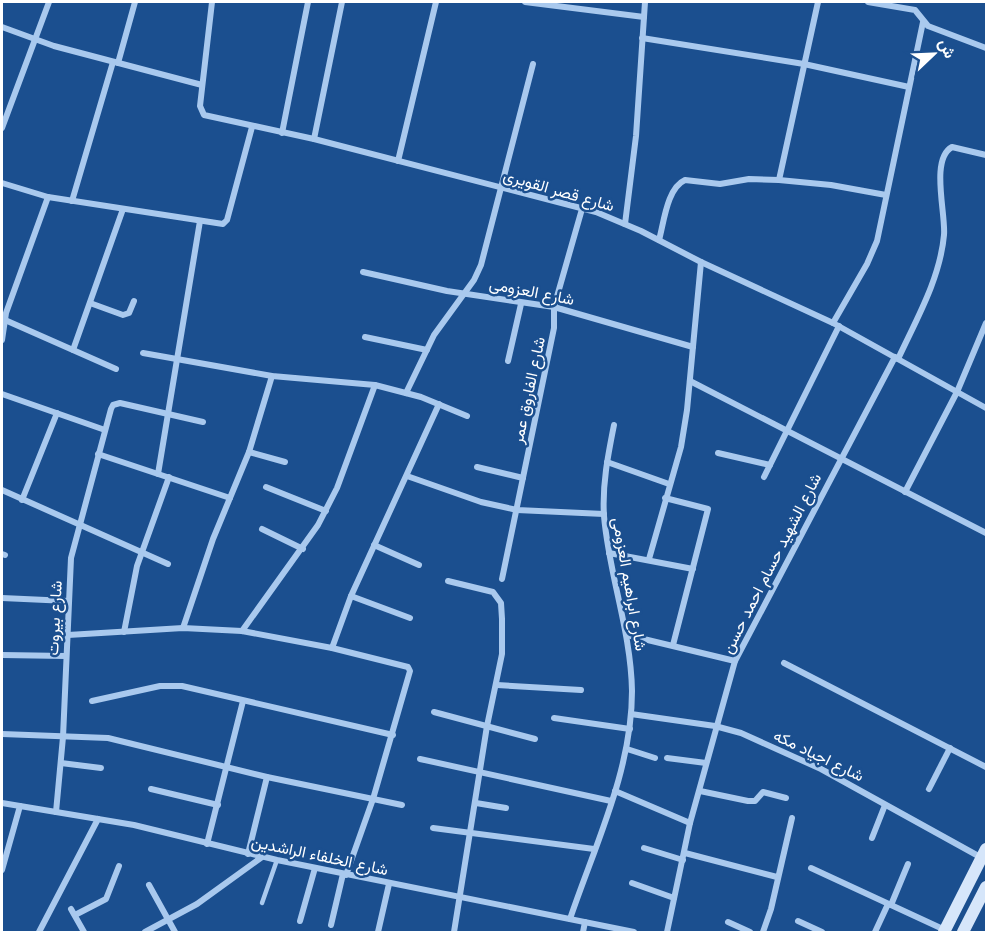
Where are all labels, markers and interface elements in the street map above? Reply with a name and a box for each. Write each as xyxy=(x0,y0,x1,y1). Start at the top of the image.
north arrow xyxy=(904,24,964,84)
text: ش xyxy=(935,36,959,61)
street label: شارع قصر القويرى xyxy=(501,166,616,217)
street label: شارع العزومى xyxy=(487,275,576,311)
street label: شارع الفاروق عمر xyxy=(509,335,551,447)
street label: شارع الشهيد حسام احمد حسن xyxy=(719,470,827,657)
street label: شارع ابراهيم العزومى xyxy=(606,516,650,653)
street label: شارع بيروت xyxy=(44,580,68,656)
street label: شارع اجياد مكه xyxy=(770,726,867,787)
street label: شارع الخلفاء الراشدين xyxy=(249,833,390,881)

